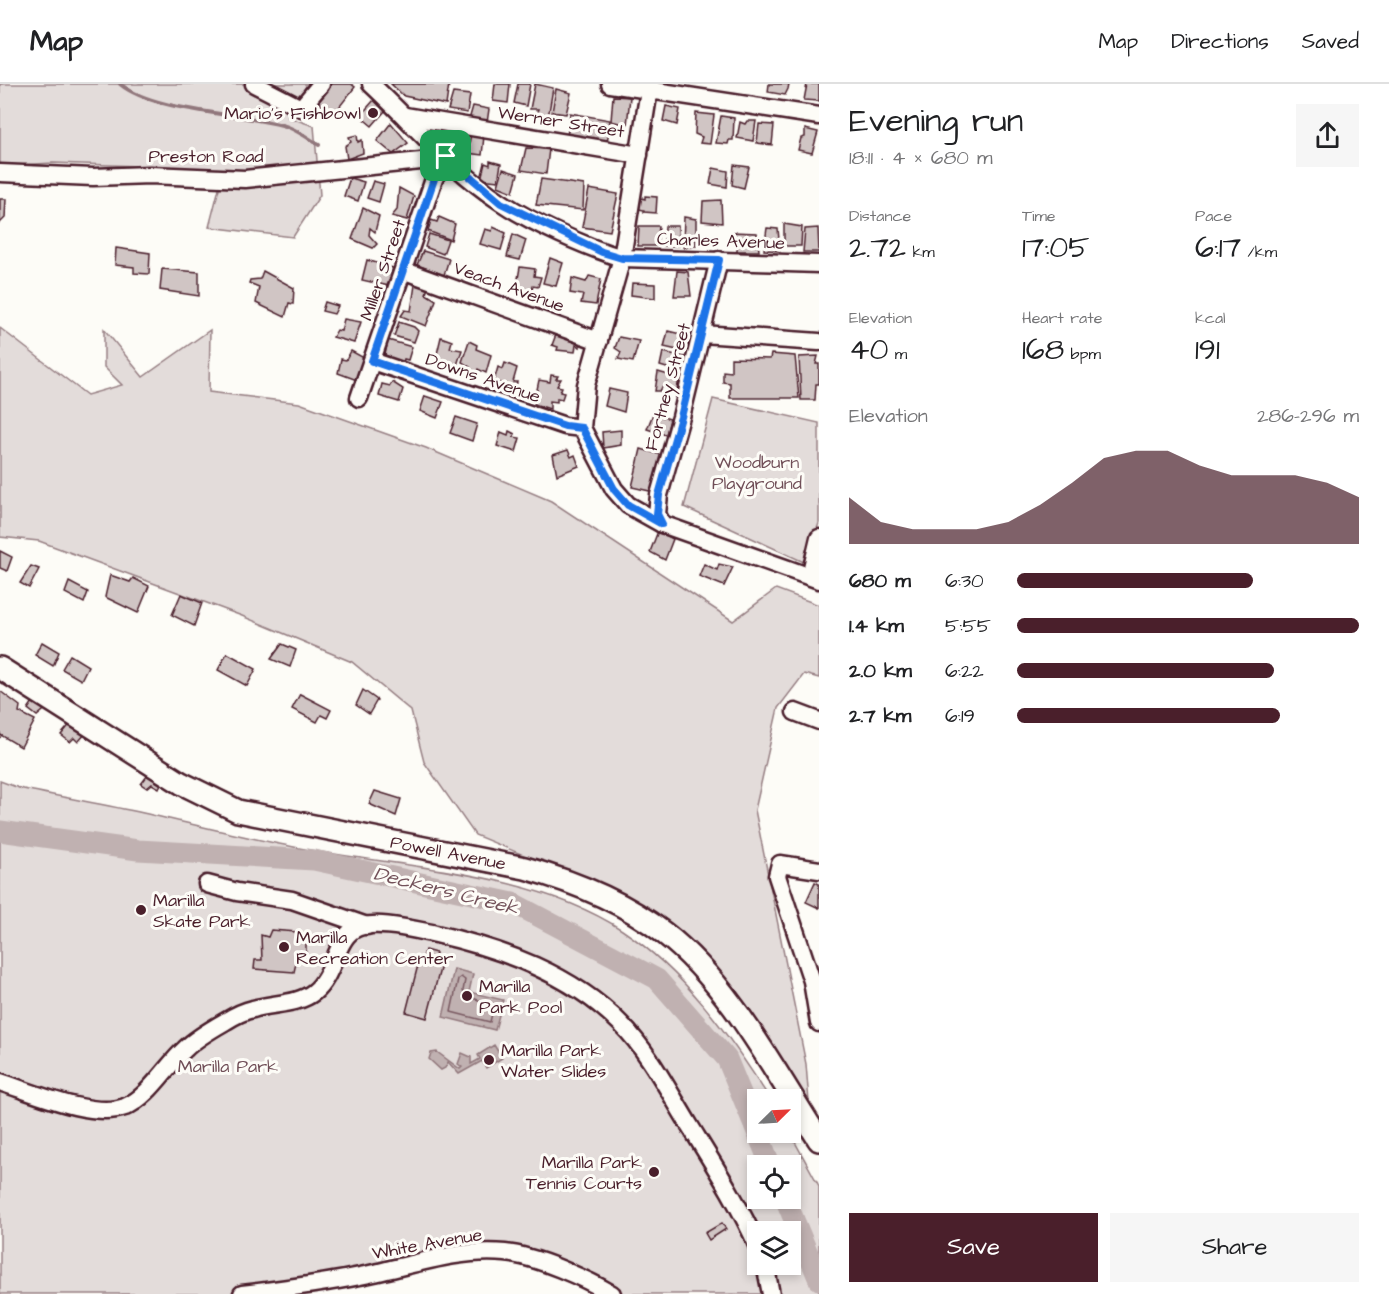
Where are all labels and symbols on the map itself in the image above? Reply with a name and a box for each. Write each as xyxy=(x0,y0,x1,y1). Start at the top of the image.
street label: Werner Street xyxy=(496,100,627,144)
place label: Mario's Fishbowl xyxy=(224,101,361,126)
marker: Mario's Fishbowl xyxy=(366,106,380,120)
pin xyxy=(420,130,471,181)
street label: Preston Road xyxy=(148,144,264,169)
street label: Miller Street xyxy=(354,215,412,324)
street label: Charles Avenue xyxy=(657,226,786,256)
street label: Veach Avenue xyxy=(450,255,568,319)
street label: Fortney Street xyxy=(639,320,698,454)
street label: Downs Avenue xyxy=(422,347,544,409)
park label: Woodburn Playground xyxy=(712,450,802,497)
street label: Powell Avenue xyxy=(388,830,508,877)
water label: Deckers Creek xyxy=(371,860,522,923)
place label: Marilla Skate Park xyxy=(153,888,251,934)
marker: Marilla Skate Park xyxy=(134,903,148,917)
place label: Marilla Recreation Center xyxy=(296,925,454,971)
marker: Marilla Recreation Center xyxy=(277,940,291,954)
place label: Marilla Park Pool xyxy=(479,974,563,1020)
marker: Marilla Park Pool xyxy=(460,989,474,1003)
place label: Marilla Park Water Slides xyxy=(501,1038,606,1084)
marker: Marilla Park Water Slides xyxy=(482,1053,496,1067)
park label: Marilla Park xyxy=(178,1054,278,1079)
north arrow xyxy=(747,1089,801,1143)
place label: Marilla Park Tennis Courts xyxy=(526,1150,642,1196)
marker: Marilla Park Tennis Courts xyxy=(647,1165,661,1179)
street label: White Avenue xyxy=(370,1222,484,1266)

